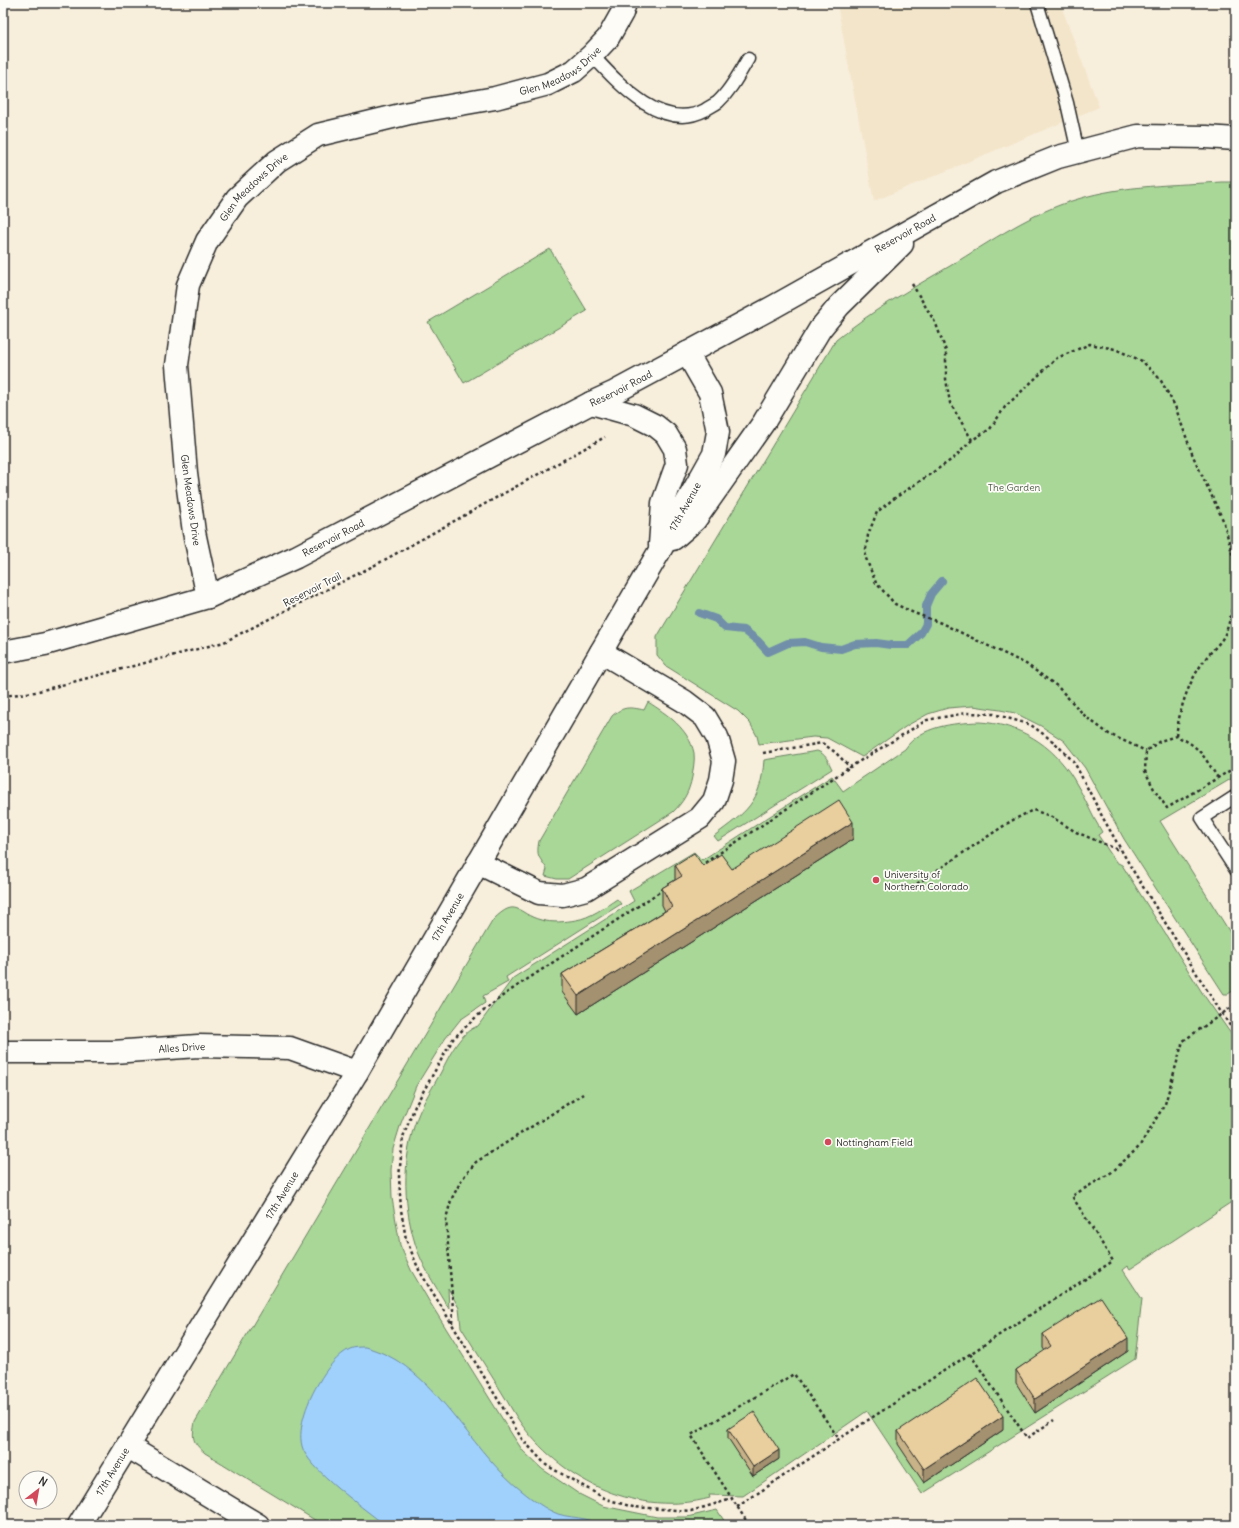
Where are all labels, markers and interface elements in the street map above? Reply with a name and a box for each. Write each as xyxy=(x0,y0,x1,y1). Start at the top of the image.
street label: Glen Meadows Drive xyxy=(518,44,604,98)
street label: Glen Meadows Drive xyxy=(217,150,290,224)
street label: Reservoir Road xyxy=(872,211,938,256)
street label: Reservoir Road xyxy=(588,367,654,410)
street label: Glen Meadows Drive xyxy=(178,454,203,547)
street label: 17th Avenue xyxy=(666,480,704,533)
park label: The Garden xyxy=(988,481,1041,494)
street label: Reservoir Road xyxy=(300,516,367,560)
street label: Reservoir Trail xyxy=(281,569,343,610)
place label: University of Northern Colorado xyxy=(884,868,969,893)
marker: University of Northern Colorado xyxy=(871,875,881,885)
street label: 17th Avenue xyxy=(428,890,467,944)
street label: Alles Drive xyxy=(158,1040,205,1056)
place label: Nottingham Field xyxy=(836,1136,913,1149)
marker: Nottingham Field xyxy=(823,1137,833,1147)
street label: 17th Avenue xyxy=(262,1169,302,1222)
street label: 17th Avenue xyxy=(93,1445,132,1498)
north arrow xyxy=(18,1470,58,1510)
text: N xyxy=(36,1473,50,1489)

